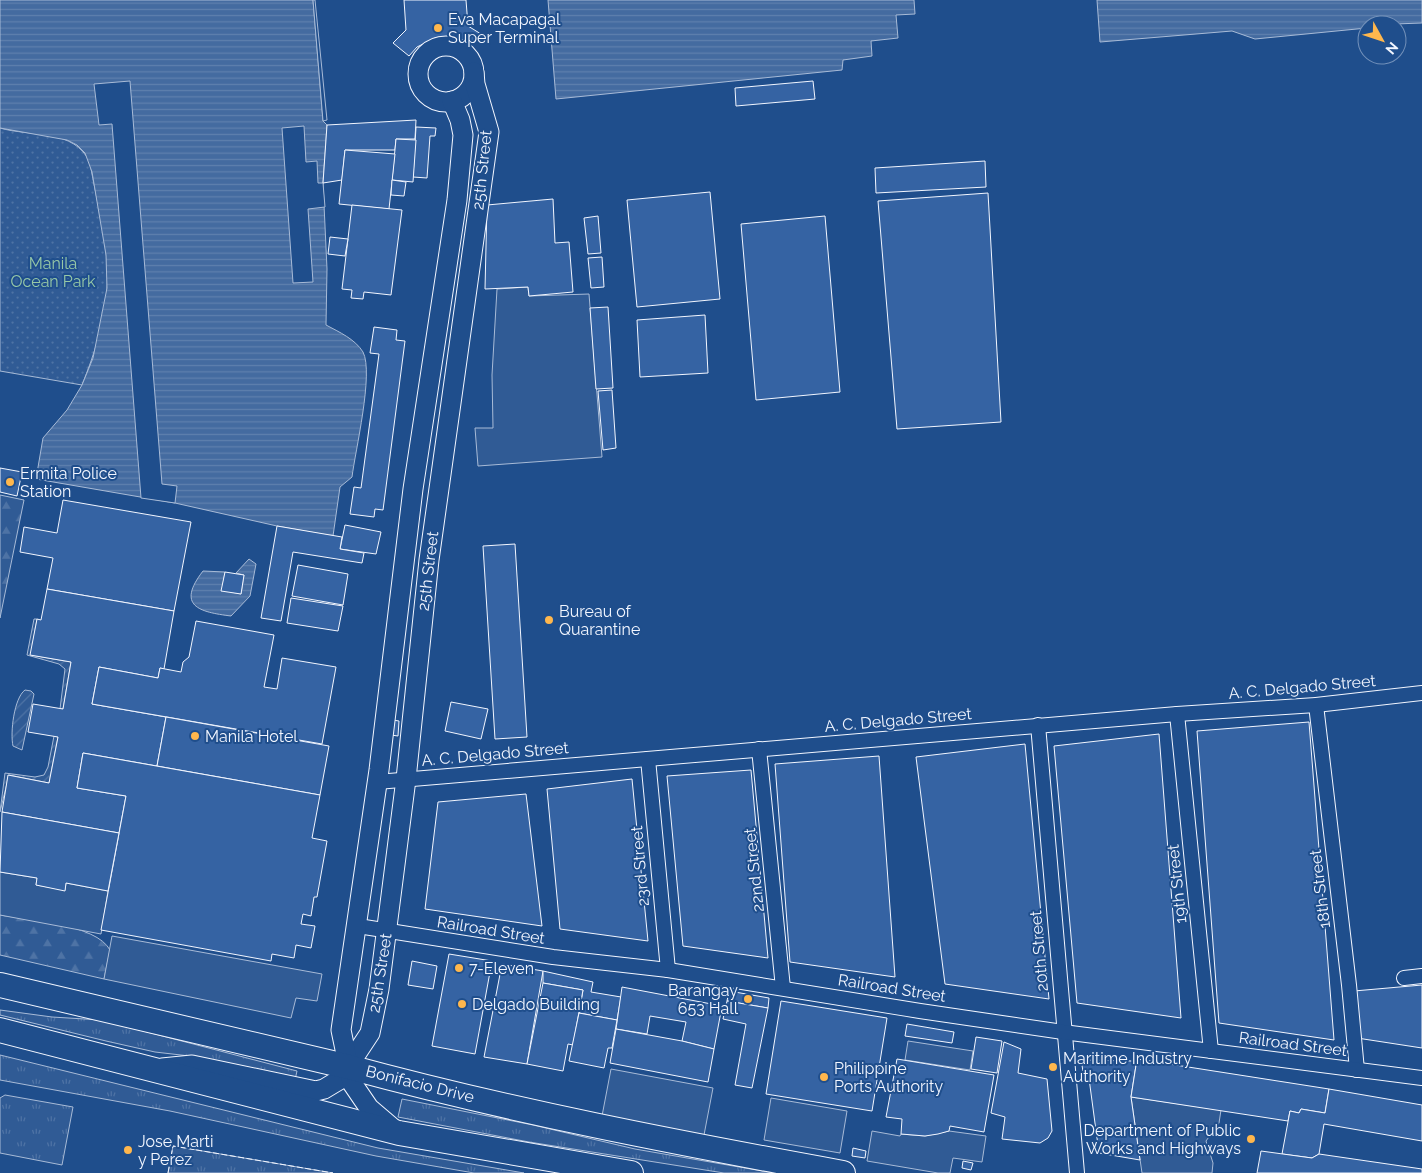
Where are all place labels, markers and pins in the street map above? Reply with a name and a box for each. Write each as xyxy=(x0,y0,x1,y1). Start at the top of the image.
place label: Eva Macapagal Super Terminal xyxy=(448,10,561,47)
marker: Eva Macapagal Super Terminal xyxy=(432,22,444,34)
place label: Ermita Police Station xyxy=(20,464,117,501)
marker: Ermita Police Station xyxy=(4,476,16,488)
place label: Bureau of Quarantine xyxy=(559,602,640,639)
marker: Bureau of Quarantine xyxy=(543,614,555,626)
place label: Manila Hotel xyxy=(205,727,298,746)
marker: Manila Hotel xyxy=(189,730,201,742)
place label: 7-Eleven xyxy=(469,959,534,978)
marker: 7-Eleven xyxy=(453,962,465,974)
place label: Barangay 653 Hall xyxy=(668,981,739,1018)
marker: Barangay 653 Hall xyxy=(742,993,754,1005)
place label: Delgado Building xyxy=(472,995,600,1014)
marker: Delgado Building xyxy=(456,998,468,1010)
place label: Maritime Industry Authority xyxy=(1063,1049,1192,1086)
place label: Philippine Ports Authority xyxy=(834,1059,943,1096)
marker: Maritime Industry Authority xyxy=(1047,1061,1059,1073)
marker: Philippine Ports Authority xyxy=(818,1071,830,1083)
place label: Department of Public Works and Highways xyxy=(1083,1121,1241,1158)
place label: Jose Marti y Perez xyxy=(138,1132,213,1169)
marker: Department of Public Works and Highways xyxy=(1245,1133,1257,1145)
marker: Jose Marti y Perez xyxy=(122,1144,134,1156)

